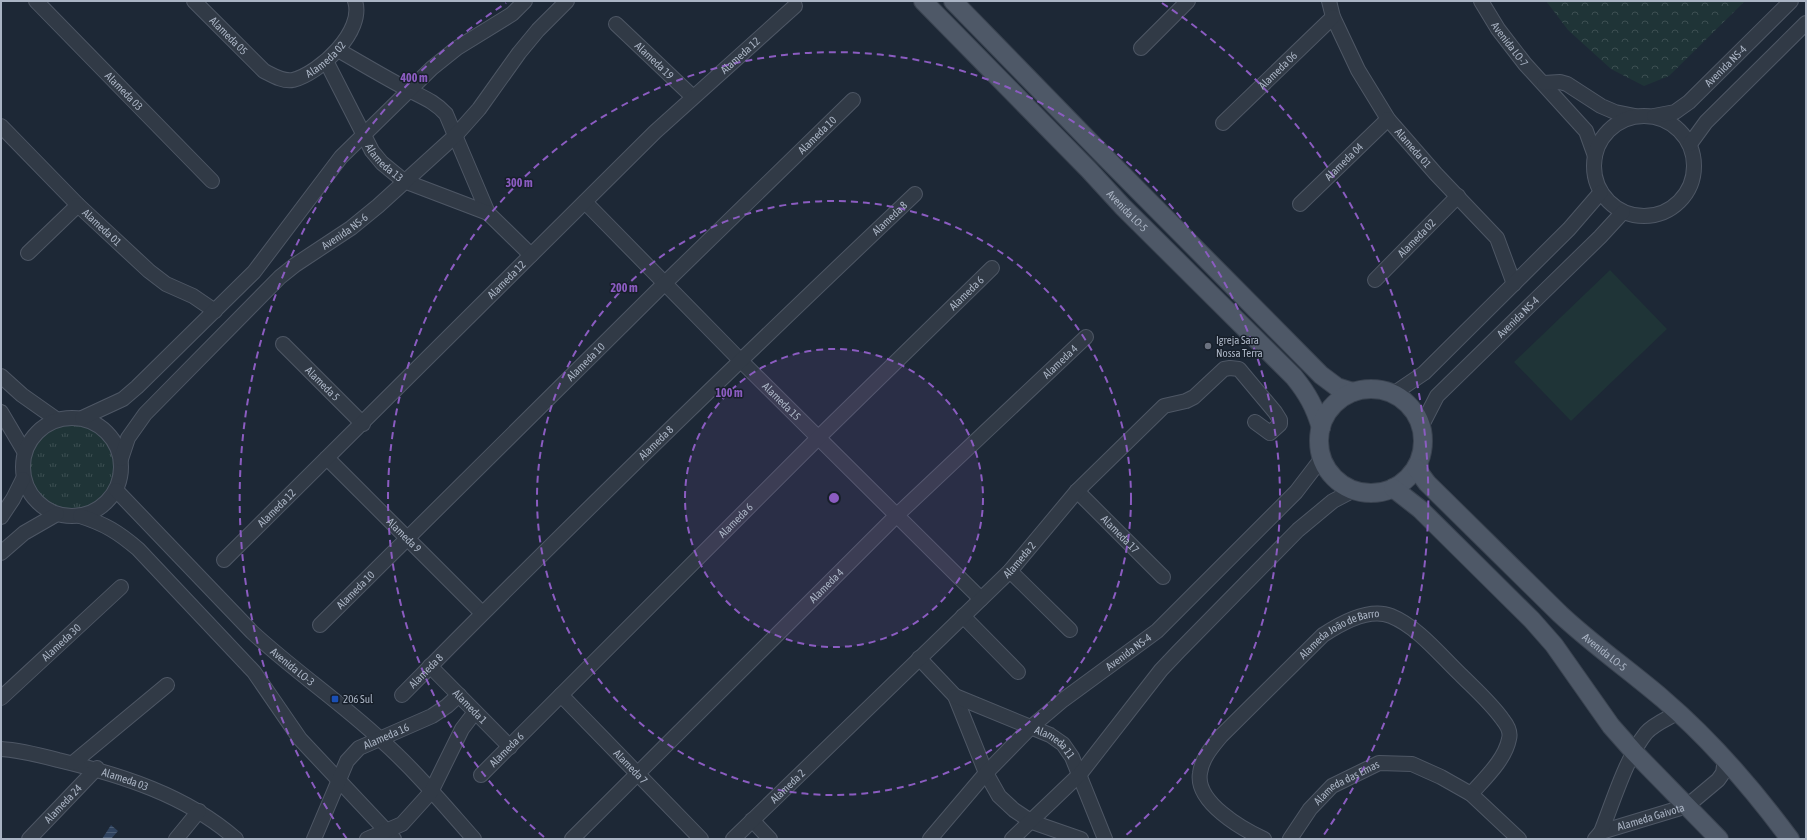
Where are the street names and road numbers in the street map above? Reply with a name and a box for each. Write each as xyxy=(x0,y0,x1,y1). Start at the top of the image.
street label: Alameda 05 xyxy=(207,14,250,57)
street label: Avenida LO-7 xyxy=(1489,20,1531,69)
street label: Alameda 12 xyxy=(718,35,762,76)
street label: Alameda 02 xyxy=(304,39,348,80)
street label: Alameda 19 xyxy=(633,39,676,82)
street label: Avenida NS-4 xyxy=(1702,43,1749,89)
street label: Alameda 06 xyxy=(1256,49,1299,91)
street label: Alameda 03 xyxy=(103,70,145,113)
street label: Alameda 10 xyxy=(795,114,839,156)
street label: Alameda 01 xyxy=(1393,126,1434,170)
street label: Alameda 04 xyxy=(1322,140,1365,183)
street label: Alameda 13 xyxy=(363,142,406,184)
street label: Avenida LO-5 xyxy=(1105,188,1150,234)
street label: Alameda 8 xyxy=(870,199,909,237)
street label: Alameda 01 xyxy=(80,206,124,248)
street label: Avenida NS-6 xyxy=(319,211,370,252)
street label: Alameda 02 xyxy=(1395,217,1438,260)
street label: Alameda 12 xyxy=(485,258,528,301)
street label: Alameda 6 xyxy=(947,274,986,312)
street label: Avenida NS-4 xyxy=(1495,294,1541,340)
street label: Alameda 10 xyxy=(564,340,607,383)
street label: Alameda 4 xyxy=(1040,342,1080,381)
street label: Alameda 5 xyxy=(303,364,342,403)
street label: Alameda 15 xyxy=(760,380,803,423)
street label: Alameda 8 xyxy=(636,423,676,462)
street label: Alameda 12 xyxy=(255,487,298,529)
street label: Alameda 6 xyxy=(716,501,755,540)
street label: Alameda 17 xyxy=(1099,513,1142,556)
street label: Alameda 9 xyxy=(385,516,424,555)
street label: Alameda 2 xyxy=(1001,539,1038,580)
street label: Alameda 4 xyxy=(807,566,846,605)
street label: Alameda 10 xyxy=(334,568,377,611)
street label: Alameda João de Barro xyxy=(1297,607,1379,661)
street label: Alameda 30 xyxy=(39,621,83,663)
street label: Avenida NS-4 xyxy=(1103,631,1154,673)
street label: Avenida LO-5 xyxy=(1580,631,1629,673)
street label: Avenida LO-3 xyxy=(268,645,317,688)
street label: Alameda 8 xyxy=(406,651,445,690)
street label: Alameda 1 xyxy=(451,687,490,726)
street label: Alameda 16 xyxy=(361,721,411,751)
street label: Alameda 11 xyxy=(1033,723,1077,761)
street label: Alameda 6 xyxy=(487,730,526,769)
street label: Alameda 7 xyxy=(611,747,650,786)
street label: Alameda das Emas xyxy=(1311,758,1381,807)
street label: Alameda 03 xyxy=(100,766,150,793)
street label: Alameda 2 xyxy=(768,767,807,806)
street label: Alameda 24 xyxy=(42,782,84,825)
street label: Alameda Gaivota xyxy=(1616,801,1686,833)

